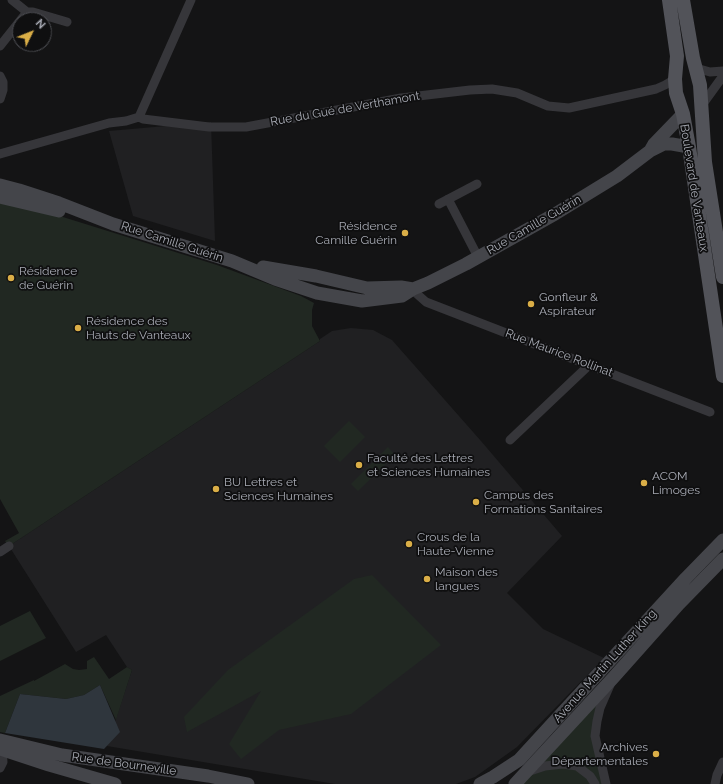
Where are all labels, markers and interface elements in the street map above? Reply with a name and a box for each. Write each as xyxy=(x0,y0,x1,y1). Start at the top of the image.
north arrow xyxy=(12,12,52,52)
text: N xyxy=(33,17,48,32)
street label: Rue du Gué de Verthamont xyxy=(269,89,421,129)
street label: Boulevard de Vanteaux xyxy=(677,123,711,253)
street label: Rue Camille Guérin xyxy=(484,192,584,258)
street label: Rue Camille Guérin xyxy=(119,219,225,265)
place label: Résidence Camille Guérin xyxy=(315,219,397,247)
marker: Résidence Camille Guérin xyxy=(400,228,410,238)
place label: Résidence de Guérin xyxy=(19,264,77,292)
marker: Résidence de Guérin xyxy=(6,273,16,283)
place label: Gonfleur & Aspirateur xyxy=(539,290,598,318)
marker: Gonfleur & Aspirateur xyxy=(526,299,536,309)
place label: Résidence des Hauts de Vanteaux xyxy=(86,314,191,342)
marker: Résidence des Hauts de Vanteaux xyxy=(73,323,83,333)
street label: Rue Maurice Rollinat xyxy=(503,326,615,380)
place label: Faculté des Lettres et Sciences Humaines xyxy=(367,451,490,479)
marker: Faculté des Lettres et Sciences Humaines xyxy=(354,460,364,470)
place label: ACOM Limoges xyxy=(652,469,700,497)
place label: BU Lettres et Sciences Humaines xyxy=(224,475,333,503)
marker: ACOM Limoges xyxy=(639,478,649,488)
marker: BU Lettres et Sciences Humaines xyxy=(211,484,221,494)
place label: Campus des Formations Sanitaires xyxy=(484,488,603,516)
marker: Campus des Formations Sanitaires xyxy=(471,497,481,507)
place label: Crous de la Haute-Vienne xyxy=(417,530,494,558)
marker: Crous de la Haute-Vienne xyxy=(404,539,414,549)
place label: Maison des langues xyxy=(435,565,498,593)
marker: Maison des langues xyxy=(422,574,432,584)
street label: Avenue Martin Luther King xyxy=(550,606,660,726)
place label: Archives Départementales xyxy=(552,740,648,768)
marker: Archives Départementales xyxy=(651,749,661,759)
street label: Rue de Bourneville xyxy=(71,750,177,778)

